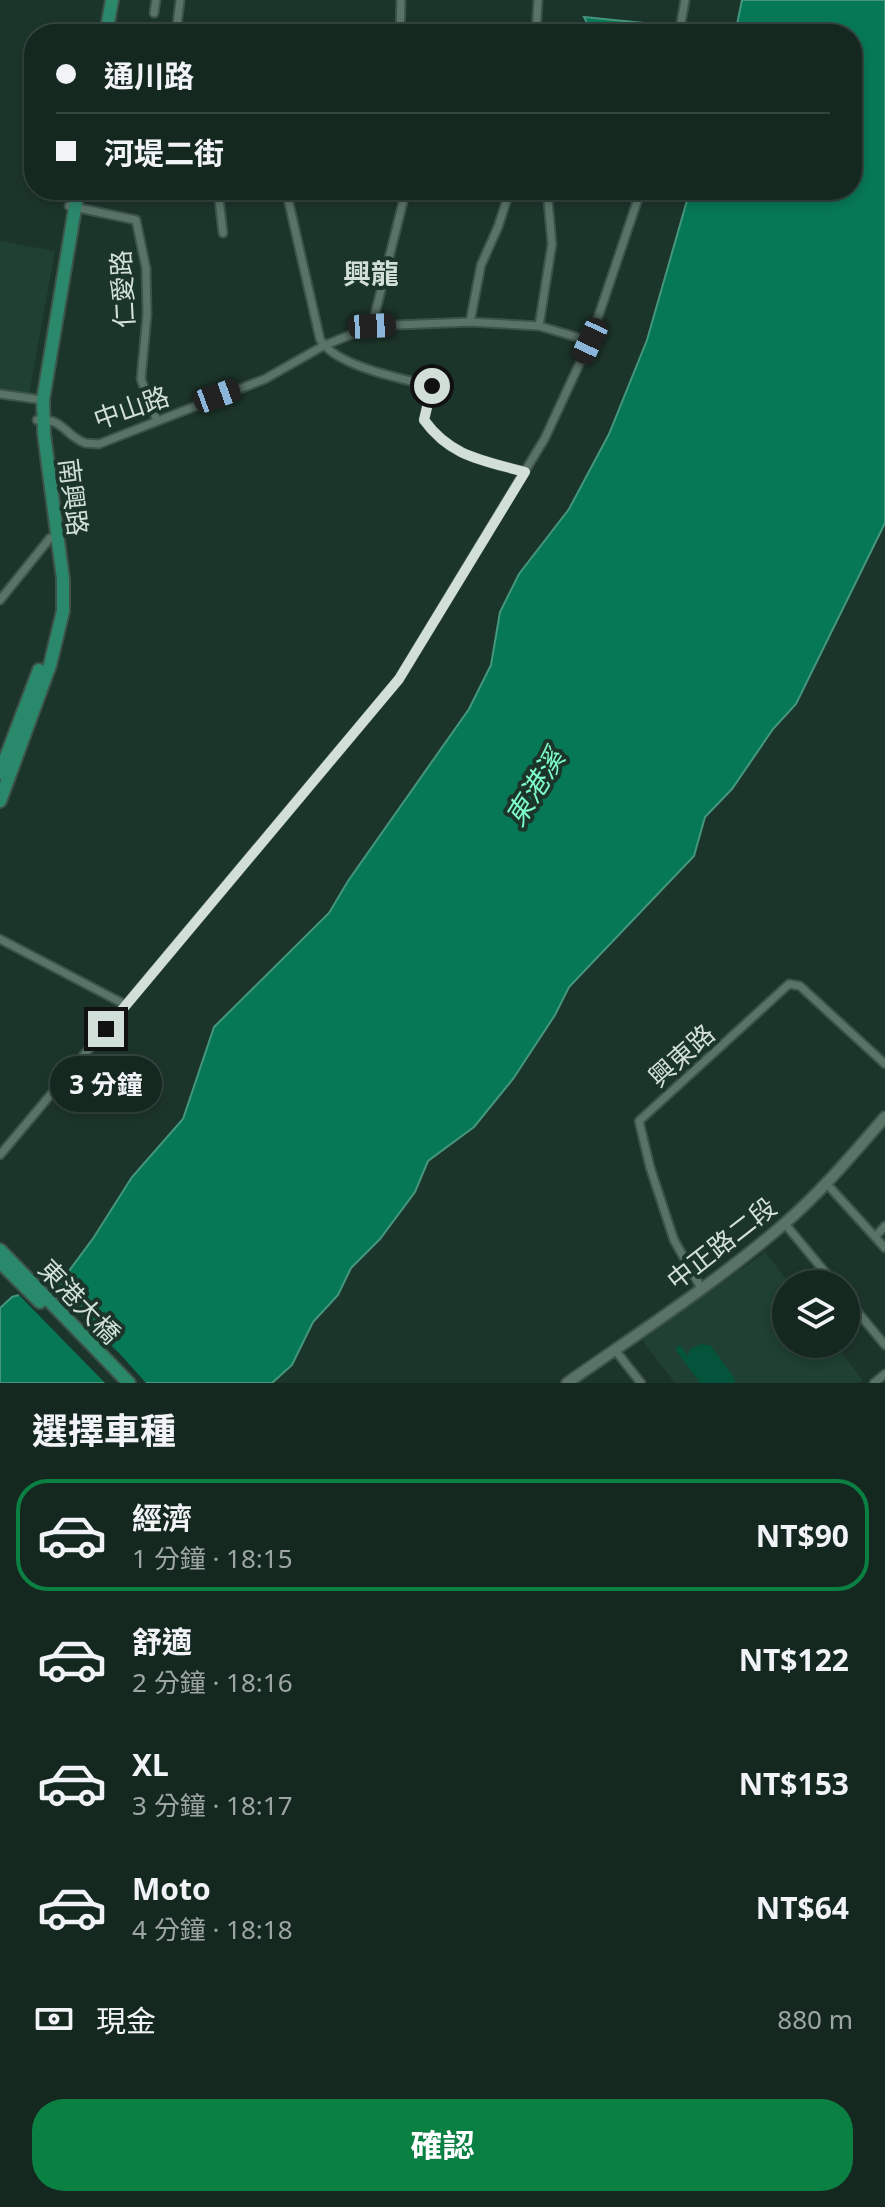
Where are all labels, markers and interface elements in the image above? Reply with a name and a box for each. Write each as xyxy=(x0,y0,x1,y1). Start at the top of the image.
text: 通川路 xyxy=(104,55,194,96)
text: 河堤二街 xyxy=(104,132,224,173)
street label: 仁愛路 xyxy=(102,249,142,329)
district label: 興龍 xyxy=(343,254,399,292)
car xyxy=(347,313,397,339)
car xyxy=(569,314,611,368)
route start xyxy=(414,368,450,404)
street label: 中山路 xyxy=(88,377,174,437)
car xyxy=(190,377,244,415)
street label: 南興路 xyxy=(51,456,97,538)
water label: 東港溪 xyxy=(496,738,574,833)
route end xyxy=(88,1011,124,1047)
street label: 興東路 xyxy=(640,1016,722,1094)
callout: 3 分鐘 xyxy=(50,1057,162,1113)
text: 3 分鐘 xyxy=(69,1066,143,1102)
street label: 中正路二段 xyxy=(659,1189,783,1297)
street label: 東港大橋 xyxy=(31,1251,129,1351)
map controls xyxy=(772,1270,860,1358)
button: layers xyxy=(772,1270,860,1358)
text: 選擇車種 xyxy=(32,1406,176,1455)
text: 經濟 xyxy=(132,1497,192,1538)
icon: car xyxy=(36,1499,108,1571)
text: NT$90 xyxy=(756,1515,849,1556)
text: 1 分鐘 · 18:15 xyxy=(132,1540,293,1576)
text: 舒適 xyxy=(132,1621,192,1662)
icon: car xyxy=(36,1623,108,1695)
text: NT$122 xyxy=(739,1639,849,1680)
text: 2 分鐘 · 18:16 xyxy=(132,1664,293,1700)
text: XL xyxy=(132,1744,169,1785)
icon: car xyxy=(36,1747,108,1819)
text: NT$153 xyxy=(739,1763,849,1804)
text: 3 分鐘 · 18:17 xyxy=(132,1787,293,1823)
text: Moto xyxy=(132,1868,211,1909)
icon: car xyxy=(36,1871,108,1943)
text: NT$64 xyxy=(756,1887,849,1928)
text: 4 分鐘 · 18:18 xyxy=(132,1911,293,1947)
icon: cash xyxy=(32,1997,76,2041)
text: 現金 xyxy=(96,2000,156,2041)
text: 880 m xyxy=(777,2001,853,2037)
button: 確認 xyxy=(32,2099,853,2191)

